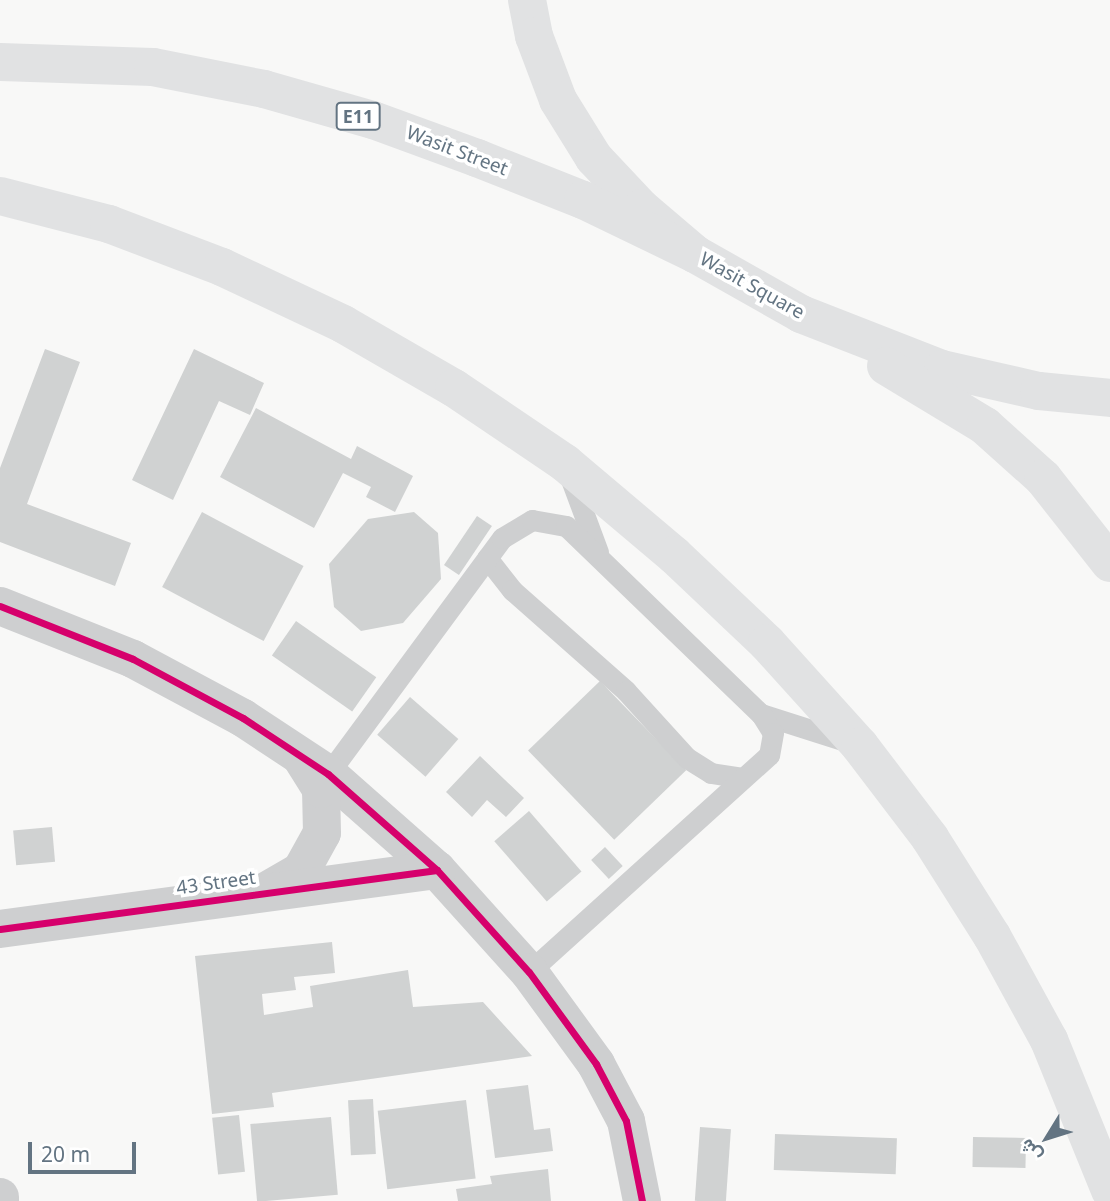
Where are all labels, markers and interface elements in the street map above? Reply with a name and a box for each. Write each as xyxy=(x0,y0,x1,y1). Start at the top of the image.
road number: E11 xyxy=(335,102,381,131)
street label: Wasit Street xyxy=(403,121,511,181)
street label: Wasit Square xyxy=(696,248,808,324)
street label: 43 Street xyxy=(175,866,257,900)
north arrow xyxy=(1012,1103,1082,1173)
scale bar xyxy=(32,1128,140,1172)
text: ش xyxy=(1013,1134,1048,1168)
text: 20 m xyxy=(41,1140,90,1168)

